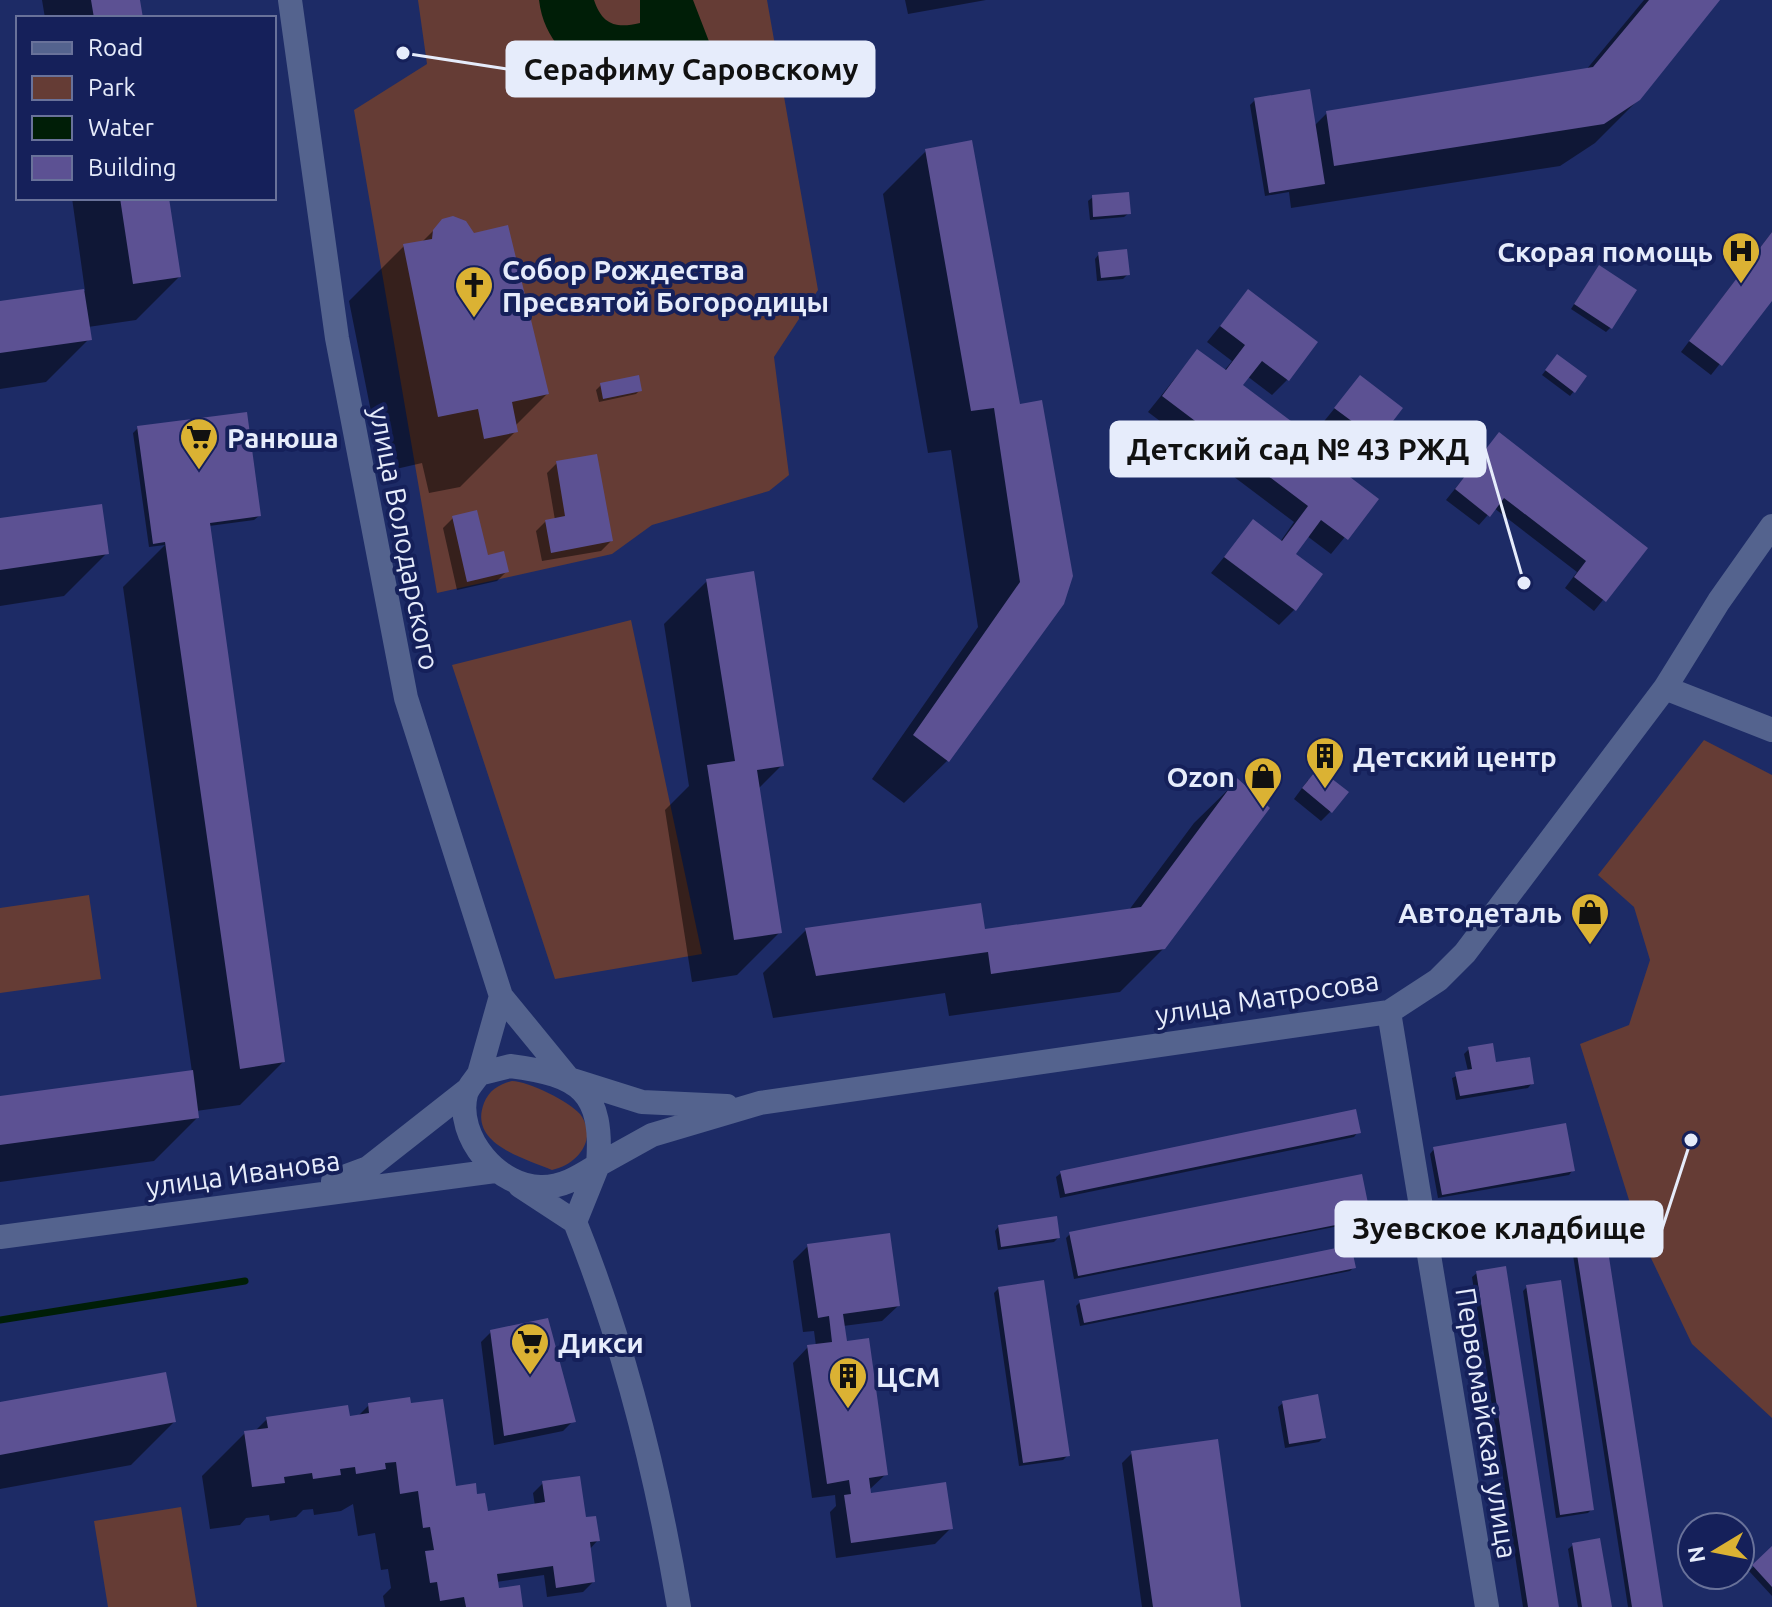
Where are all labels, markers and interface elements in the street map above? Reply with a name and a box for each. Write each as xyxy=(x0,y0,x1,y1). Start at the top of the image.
legend xyxy=(16,16,276,200)
text: Road xyxy=(88,34,143,61)
callout: Серафиму Саровскому xyxy=(507,42,874,96)
text: Серафиму Саровскому xyxy=(524,52,859,86)
text: Park xyxy=(88,74,136,101)
text: Water xyxy=(88,114,154,141)
text: Building xyxy=(88,154,176,181)
hospital icon: Скорая помощь xyxy=(1720,230,1762,285)
place label: Скорая помощь xyxy=(1497,236,1713,267)
place label: Собор Рождества Пресвятой Богородицы xyxy=(502,254,829,317)
church icon: Собор Рождества Пресвятой Богородицы xyxy=(453,264,495,319)
street label: улица Володарского xyxy=(364,403,446,673)
supermarket icon: Ранюша xyxy=(178,416,220,471)
place label: Ранюша xyxy=(227,422,339,453)
callout: Детский сад № 43 РЖД xyxy=(1111,422,1485,476)
text: Детский сад № 43 РЖД xyxy=(1127,432,1470,466)
building icon: Детский центр xyxy=(1304,735,1346,790)
place label: Детский центр xyxy=(1353,741,1557,772)
shop icon: Ozon xyxy=(1242,755,1284,810)
place label: Ozon xyxy=(1166,761,1235,792)
shop icon: Автодеталь xyxy=(1569,891,1611,946)
place label: Автодеталь xyxy=(1398,897,1562,928)
street label: улица Матросова xyxy=(1153,964,1381,1030)
street label: улица Иванова xyxy=(144,1144,342,1202)
callout: Зуевское кладбище xyxy=(1336,1202,1662,1256)
text: Зуевское кладбище xyxy=(1352,1211,1646,1245)
street label: Первомайская улица xyxy=(1450,1285,1524,1561)
supermarket icon: Дикси xyxy=(509,1321,551,1376)
place label: Дикси xyxy=(558,1327,644,1358)
building icon: ЦСМ xyxy=(827,1355,869,1410)
place label: ЦСМ xyxy=(876,1361,940,1392)
north arrow xyxy=(1676,1511,1756,1591)
text: N xyxy=(1682,1544,1710,1565)

